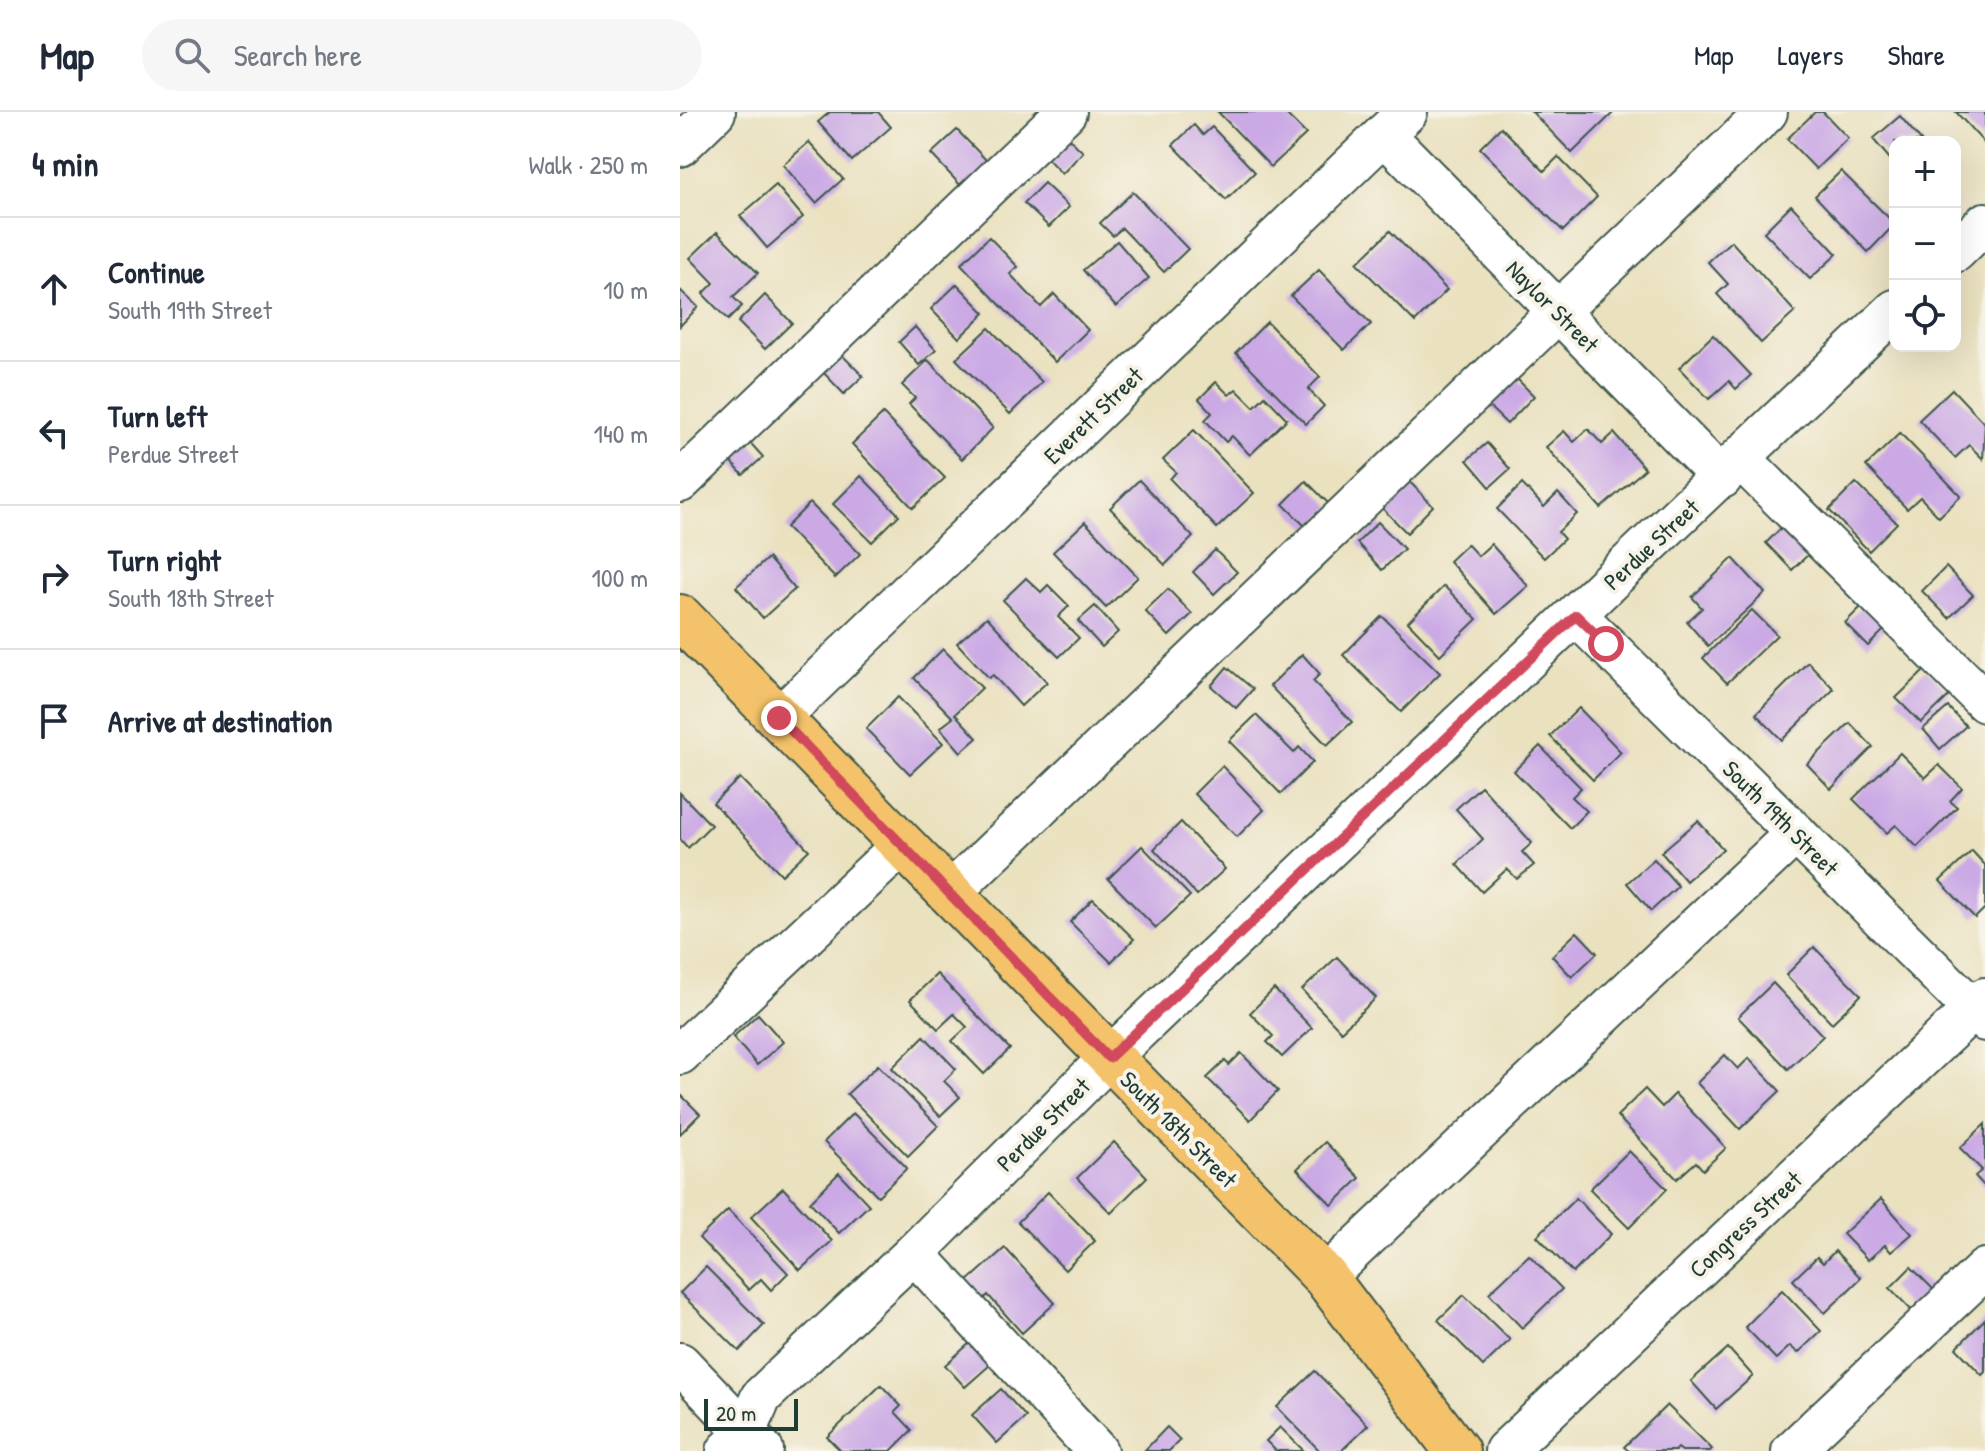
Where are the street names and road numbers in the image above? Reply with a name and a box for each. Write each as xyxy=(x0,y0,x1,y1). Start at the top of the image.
street label: Naylor Street xyxy=(1500,253,1607,360)
street label: Everett Street xyxy=(1036,359,1150,470)
street label: Perdue Street xyxy=(1596,491,1706,597)
street label: South 19th Street xyxy=(1716,753,1846,883)
street label: South 18th Street xyxy=(1114,1064,1245,1195)
street label: Perdue Street xyxy=(989,1070,1097,1178)
street label: Congress Street xyxy=(1682,1163,1809,1284)

